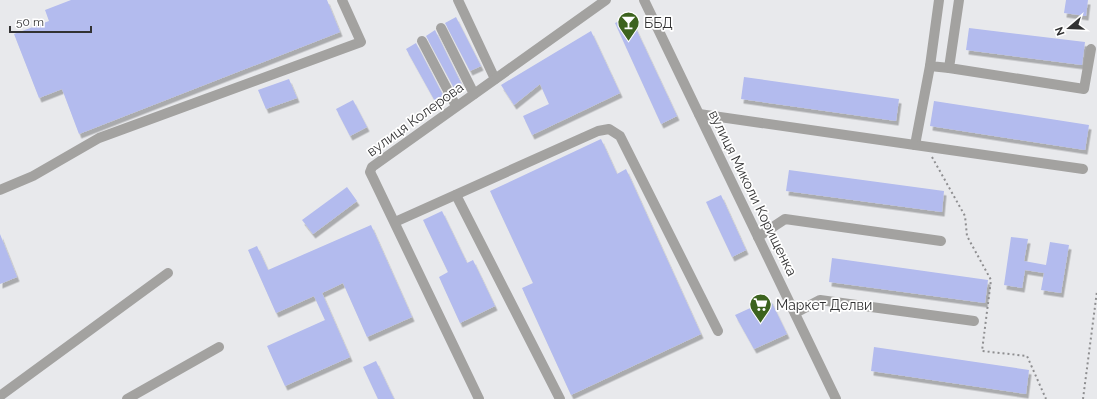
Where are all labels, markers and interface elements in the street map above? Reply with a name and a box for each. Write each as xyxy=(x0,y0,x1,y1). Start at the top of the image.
scale bar xyxy=(10,8,91,34)
north arrow xyxy=(1049,8,1089,48)
bar icon: ББД xyxy=(616,10,642,43)
text: 50 m xyxy=(16,15,44,29)
place label: ББД xyxy=(644,15,673,31)
text: N xyxy=(1053,25,1068,37)
street label: вулиця Колерова xyxy=(364,79,466,159)
street label: вулиця Миколи Корищенка xyxy=(706,107,800,279)
supermarket icon: Маркет Делви xyxy=(748,292,774,325)
place label: Маркет Делви xyxy=(776,297,872,313)

